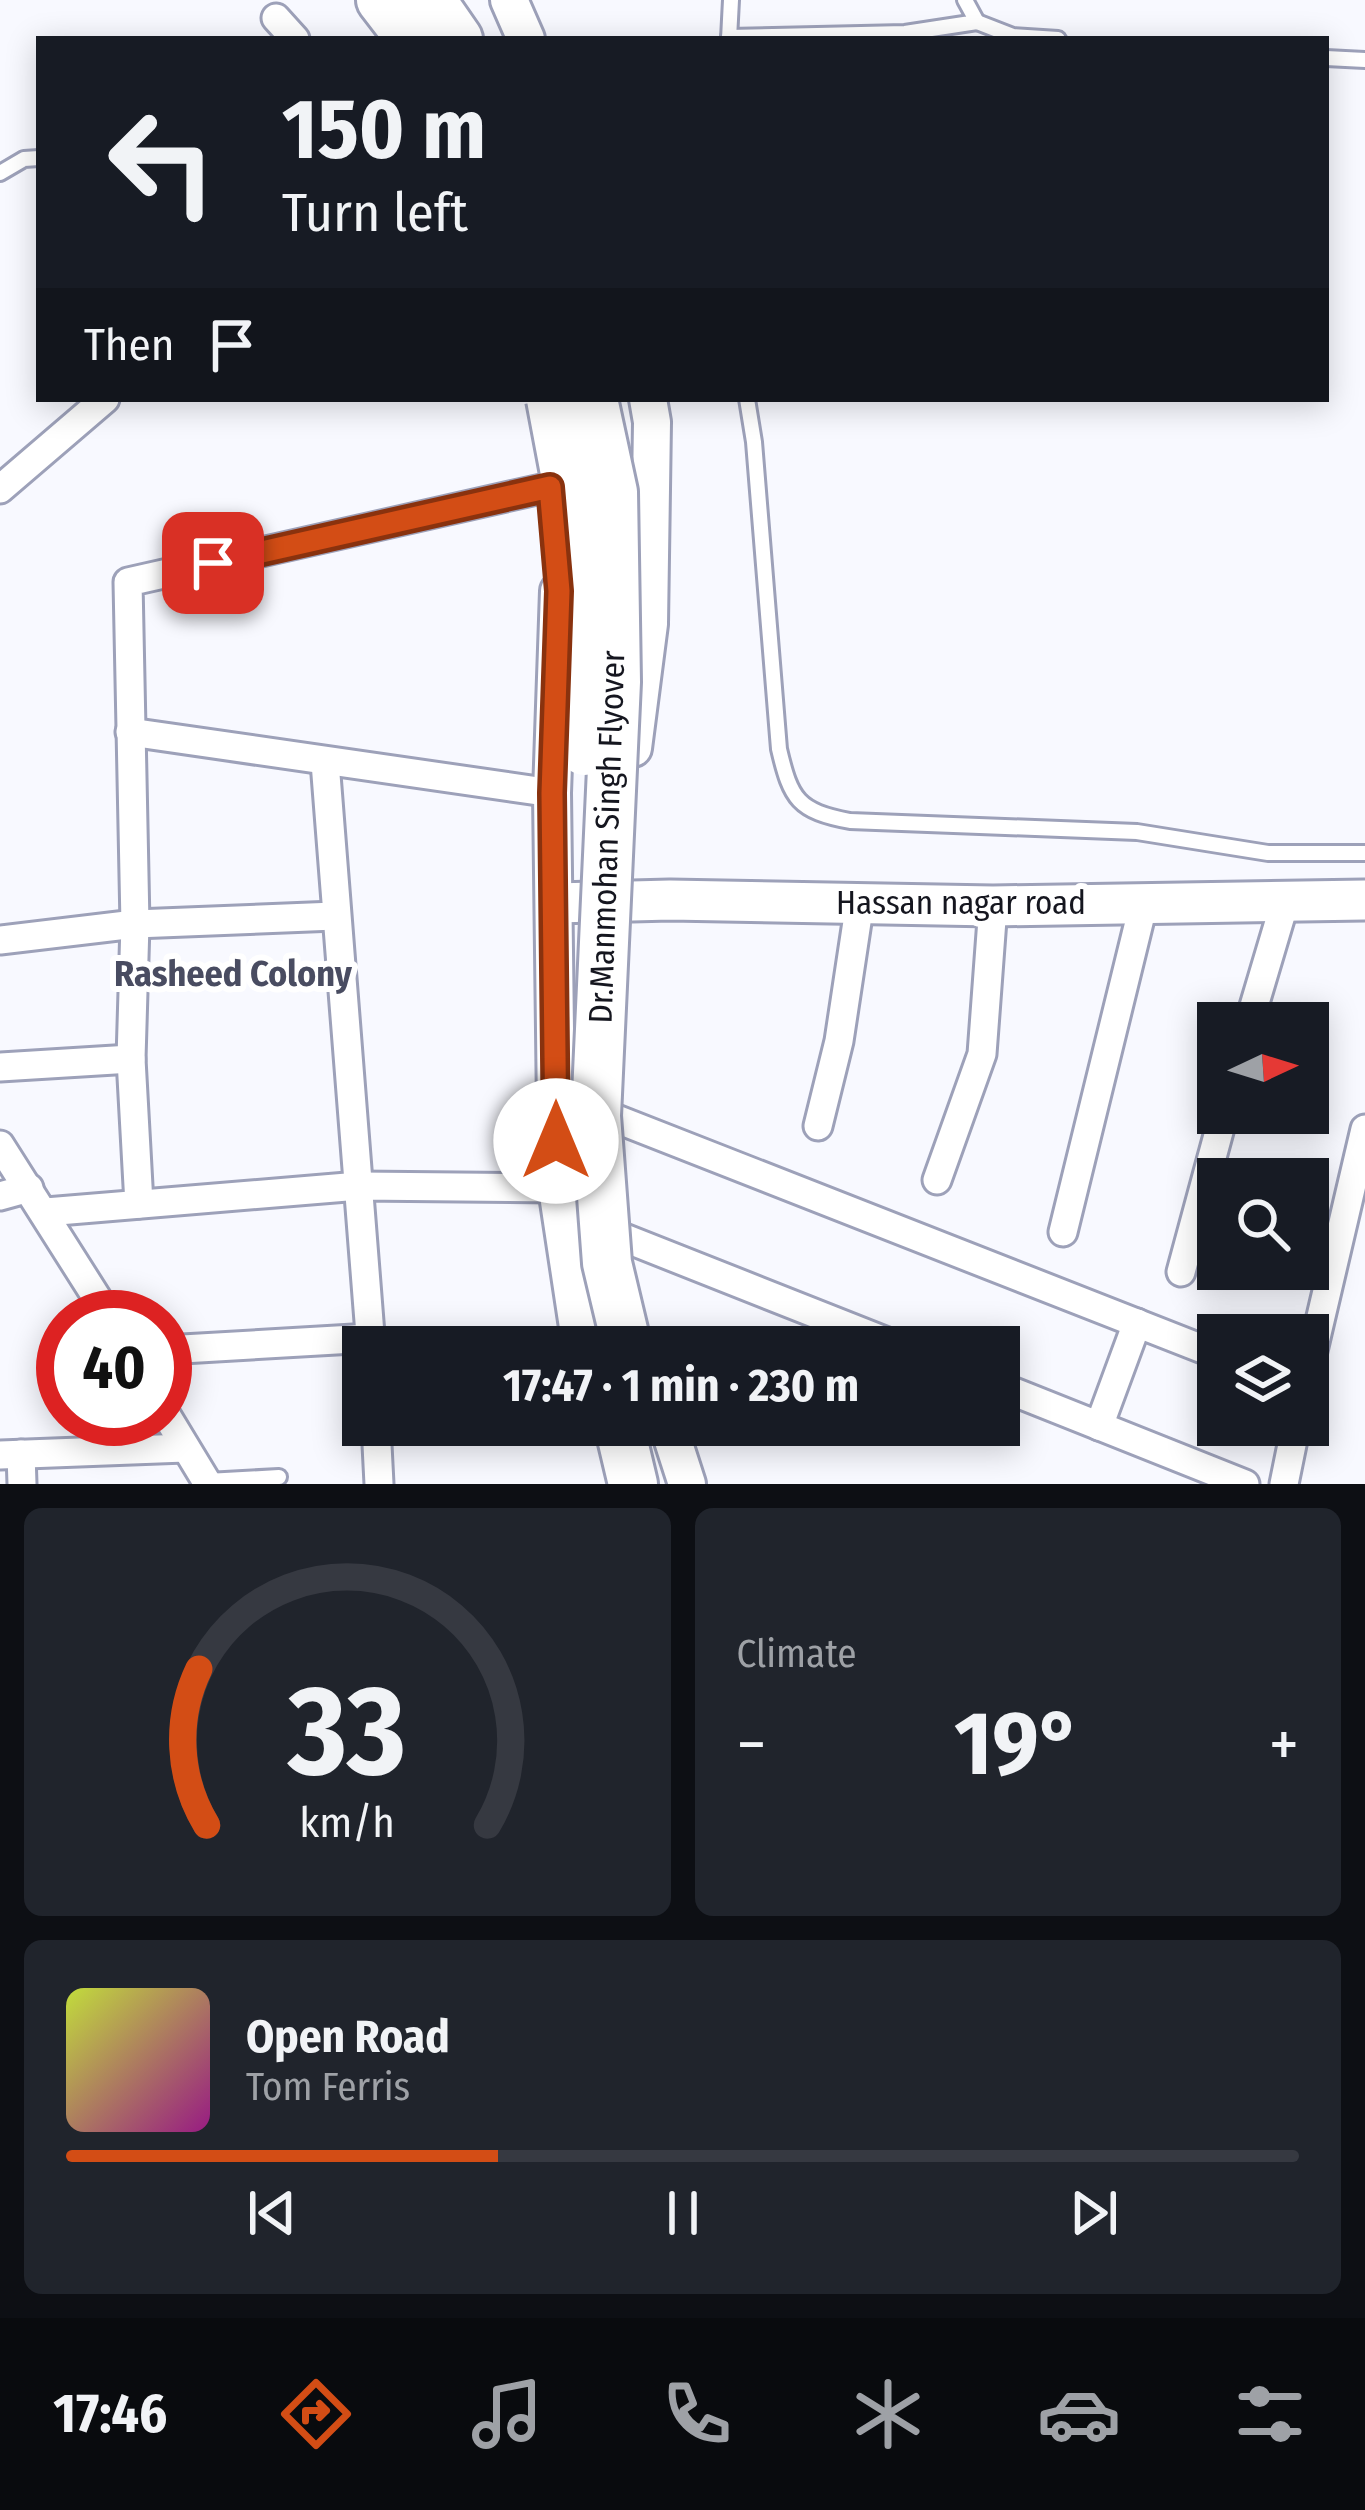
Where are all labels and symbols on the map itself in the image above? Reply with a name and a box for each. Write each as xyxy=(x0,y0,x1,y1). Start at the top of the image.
pin xyxy=(162,512,264,614)
street label: Dr.Manmohan Singh Flyover xyxy=(581,649,634,1024)
street label: Hassan nagar road xyxy=(836,883,1086,923)
district label: Rasheed Colony xyxy=(114,952,353,996)
north arrow xyxy=(1197,1002,1329,1134)
position arrow xyxy=(493,1078,619,1204)
speed limit sign: 40 xyxy=(36,1290,192,1446)

